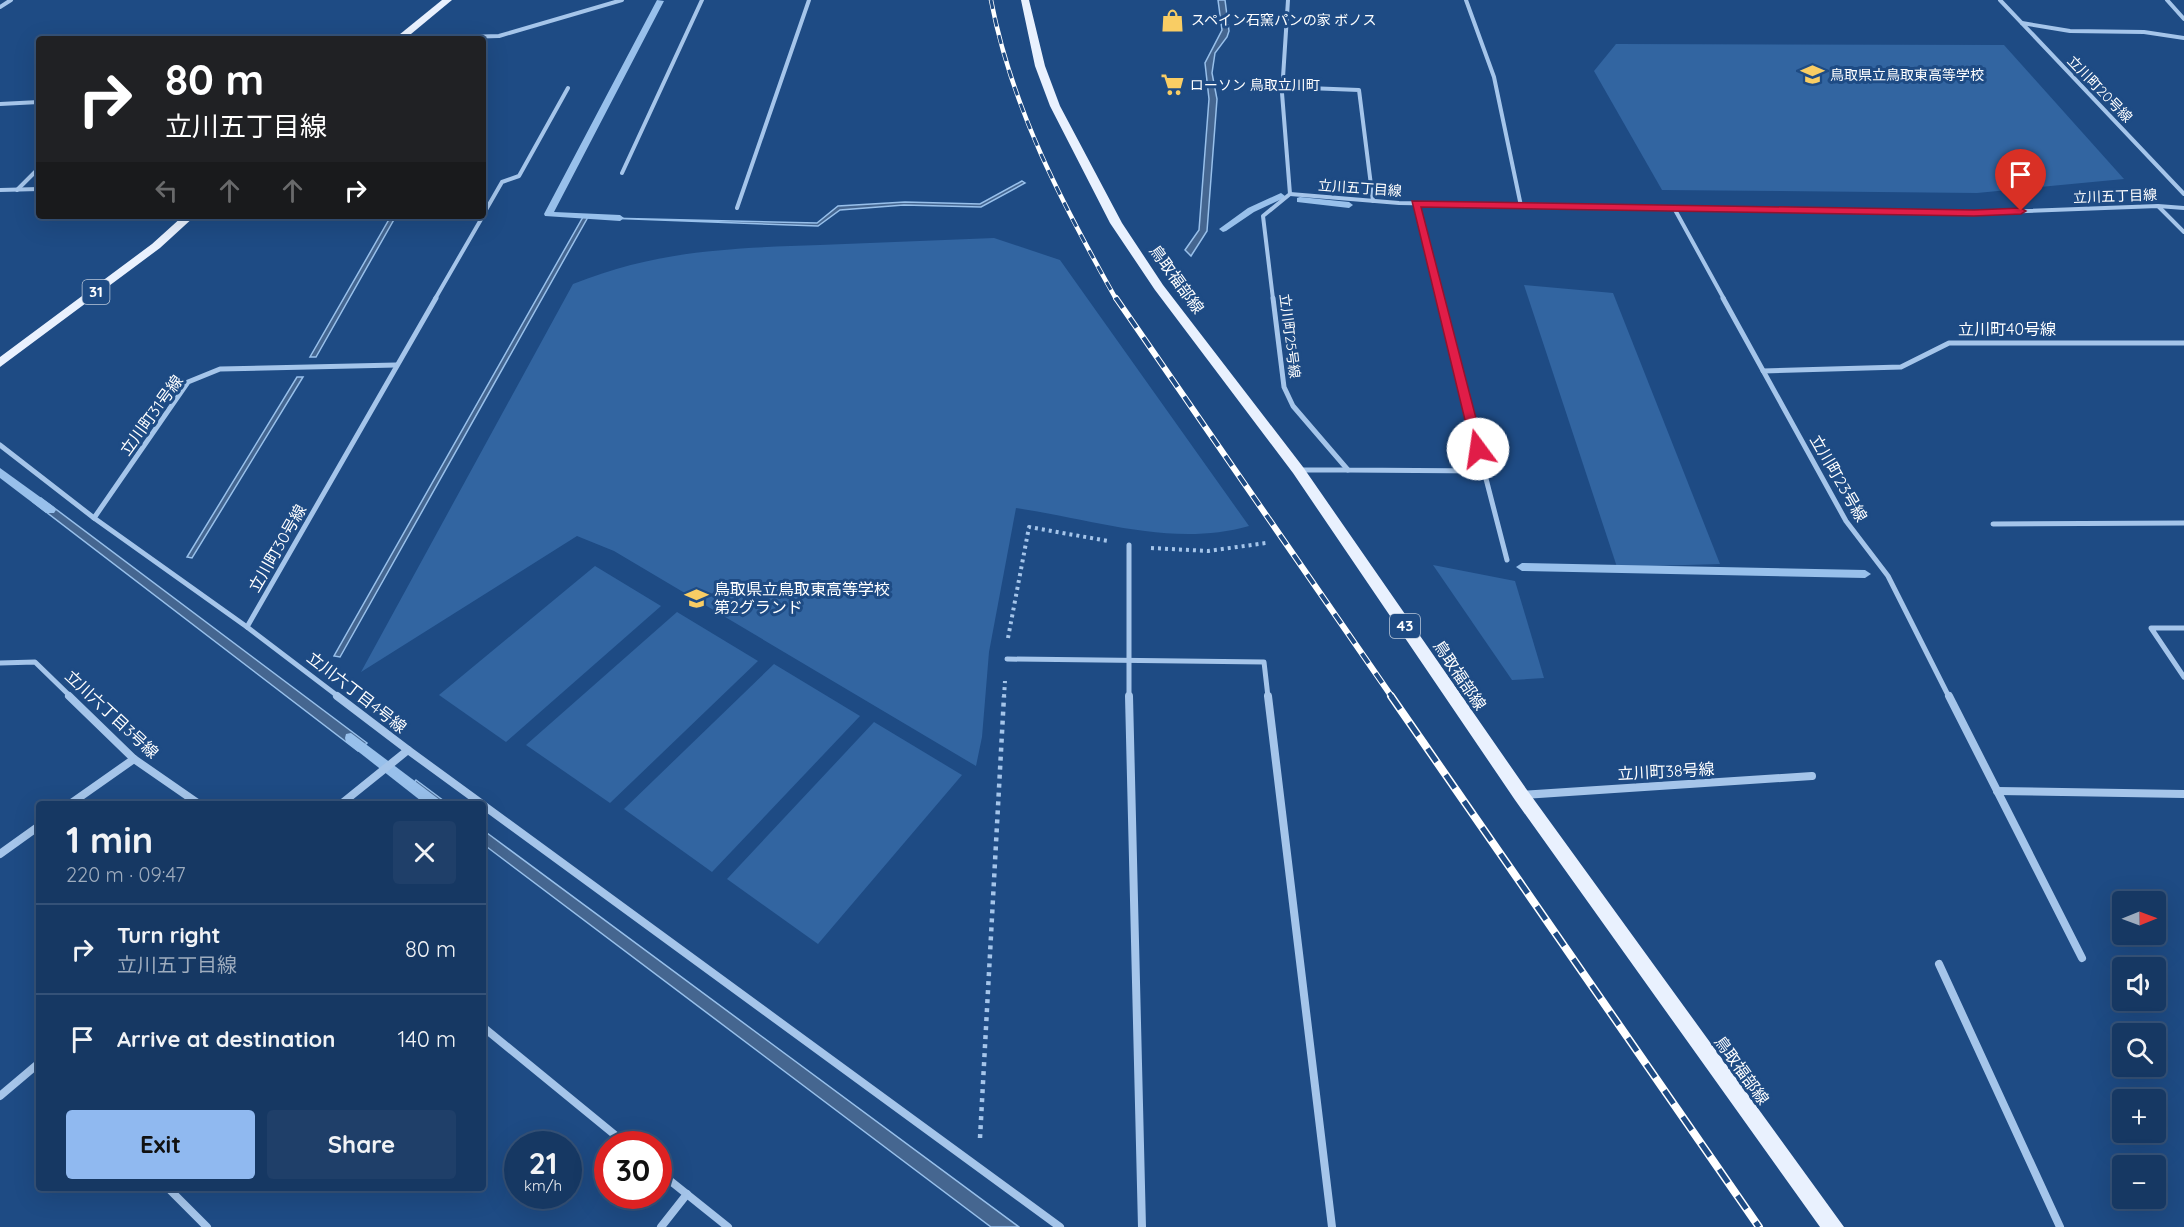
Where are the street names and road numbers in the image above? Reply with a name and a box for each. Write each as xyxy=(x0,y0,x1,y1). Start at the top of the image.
street label: 立川町20号線 xyxy=(2064,52,2136,126)
street label: 立川五丁目線 xyxy=(1317,176,1403,200)
street label: 立川五丁目線 xyxy=(2073,186,2157,206)
street label: 鳥取福部線 xyxy=(1145,241,1209,317)
road number: 31 xyxy=(82,280,110,304)
street label: 立川町25号線 xyxy=(1276,293,1304,379)
street label: 立川町40号線 xyxy=(1958,319,2056,339)
street label: 立川町31号線 xyxy=(115,371,187,459)
street label: 立川町23号線 xyxy=(1806,431,1872,525)
street label: 立川町30号線 xyxy=(244,501,310,595)
road number: 43 xyxy=(1390,614,1420,638)
street label: 鳥取福部線 xyxy=(1429,636,1491,714)
street label: 立川六丁目4号線 xyxy=(303,647,411,737)
street label: 立川六丁目3号線 xyxy=(61,666,163,762)
street label: 立川町38号線 xyxy=(1617,758,1715,784)
street label: 鳥取福部線 xyxy=(1710,1032,1774,1108)

